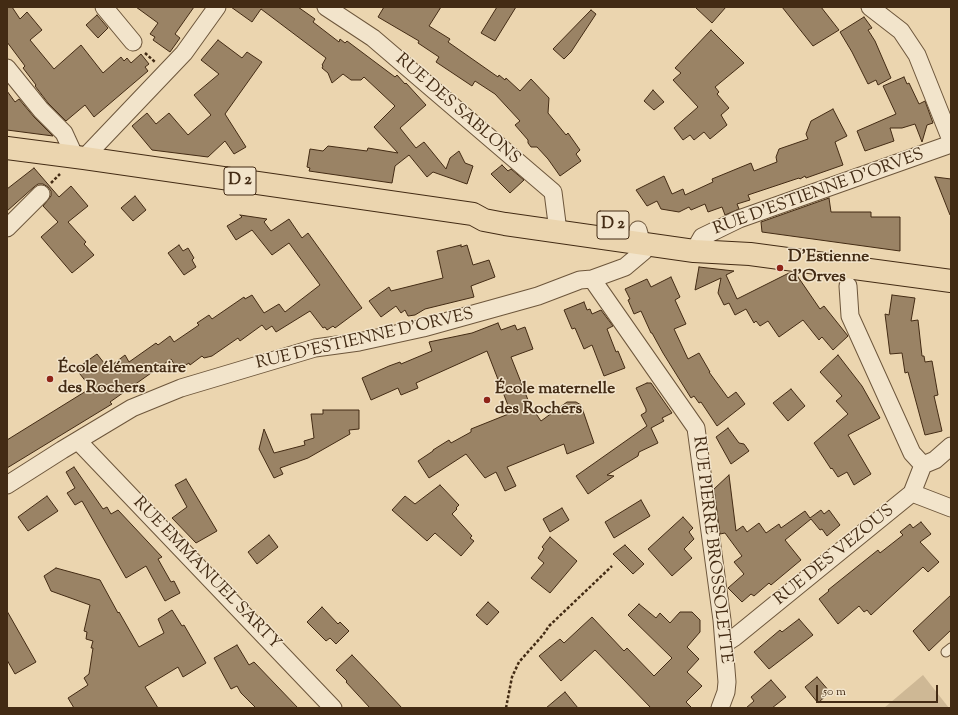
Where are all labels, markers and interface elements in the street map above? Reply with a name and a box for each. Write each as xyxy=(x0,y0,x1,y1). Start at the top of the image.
street label: RUE DES SABLONS xyxy=(390,50,524,170)
street label: RUE D'ESTIENNE D'ORVES xyxy=(711,145,927,241)
road number: D 2 xyxy=(224,167,256,195)
road number: D 2 xyxy=(597,211,629,239)
place label: D'Estienne d'Orves xyxy=(788,248,869,288)
marker: D'Estienne d'Orves xyxy=(775,263,785,273)
street label: RUE D'ESTIENNE D'ORVES xyxy=(254,305,476,375)
place label: École élémentaire des Rochers xyxy=(58,359,186,399)
marker: École élémentaire des Rochers xyxy=(45,374,55,384)
place label: École maternelle des Rochers xyxy=(495,380,615,420)
marker: École maternelle des Rochers xyxy=(482,395,492,405)
street label: RUE PIERRE BROSSOLETTE xyxy=(687,435,735,665)
street label: RUE EMMANUEL SARTY xyxy=(128,494,284,654)
street label: RUE DES VEZOUS xyxy=(771,501,899,611)
scale bar xyxy=(818,677,940,703)
text: 50 m xyxy=(823,683,846,701)

